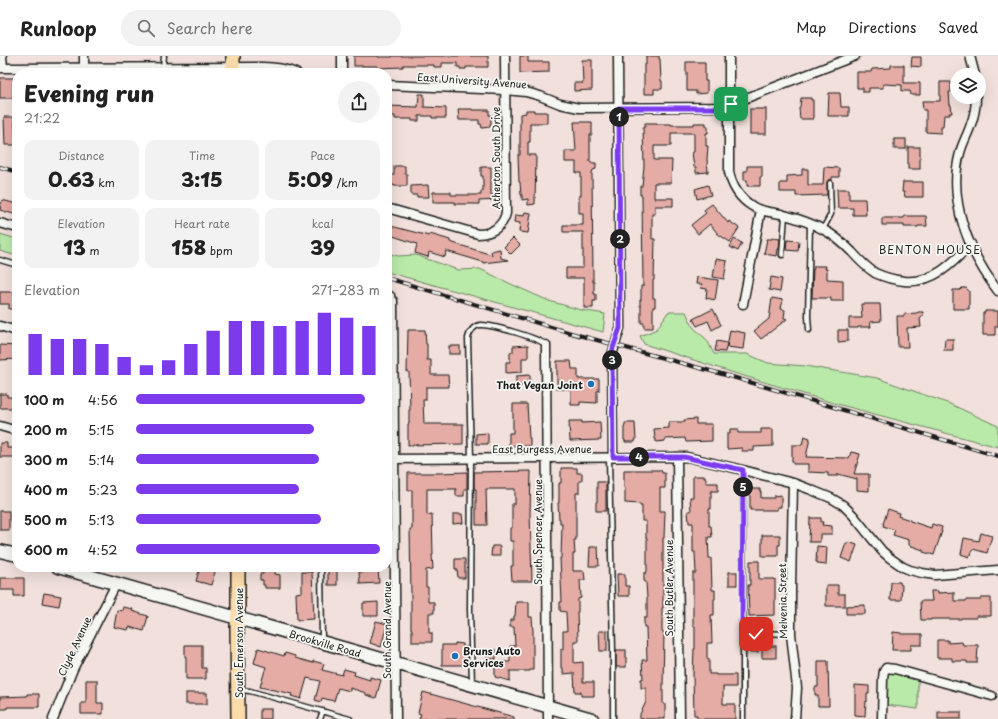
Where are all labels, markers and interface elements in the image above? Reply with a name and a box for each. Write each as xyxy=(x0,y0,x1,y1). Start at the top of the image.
search box xyxy=(121,10,401,46)
text: Runloop xyxy=(20,14,97,42)
text: Search here xyxy=(167,16,252,39)
icon: search xyxy=(135,17,157,39)
text: Map xyxy=(796,17,826,38)
text: Directions xyxy=(848,17,916,38)
text: Saved xyxy=(938,17,978,38)
map controls xyxy=(950,68,986,104)
button: layers xyxy=(950,68,986,104)
street label: East University Avenue xyxy=(417,69,528,91)
text: Evening run xyxy=(24,76,154,109)
button: share xyxy=(338,81,380,123)
pin xyxy=(714,87,748,121)
icon: arrive xyxy=(720,93,742,115)
street label: Atherton South Drive xyxy=(488,107,503,209)
pin: 1 xyxy=(609,107,629,127)
text: 21:22 xyxy=(24,108,60,127)
text: 1 xyxy=(616,108,622,125)
text: Distance xyxy=(58,147,104,164)
text: Time xyxy=(189,147,215,164)
text: Pace xyxy=(310,147,335,164)
text: 0.63 xyxy=(48,164,95,194)
text: 3:15 xyxy=(181,164,223,194)
text: 5:09 xyxy=(288,164,333,194)
text: km xyxy=(95,174,115,191)
text: /km xyxy=(333,174,358,191)
text: Elevation xyxy=(58,215,105,232)
text: Heart rate xyxy=(174,215,230,232)
text: kcal xyxy=(312,215,334,232)
pin: 2 xyxy=(610,229,630,249)
text: 2 xyxy=(616,230,624,247)
text: 13 xyxy=(63,232,86,262)
text: 158 xyxy=(171,232,206,262)
text: 39 xyxy=(310,232,335,262)
district label: BENTON HOUSE xyxy=(879,241,981,258)
text: m xyxy=(86,242,100,259)
text: bpm xyxy=(206,242,233,259)
text: Elevation xyxy=(24,280,80,299)
text: 271–283 m xyxy=(311,280,380,299)
pin: 3 xyxy=(602,350,622,370)
text: 3 xyxy=(608,351,616,368)
place label: That Vegan Joint xyxy=(497,377,583,392)
marker: That Vegan Joint xyxy=(586,379,596,389)
text: 100 m xyxy=(24,390,65,409)
text: 4:56 xyxy=(88,390,118,409)
text: 200 m xyxy=(24,420,68,439)
text: 5:15 xyxy=(88,420,114,439)
street label: East Burgess Avenue xyxy=(492,441,592,456)
pin: 4 xyxy=(629,447,649,467)
text: 4 xyxy=(635,448,643,465)
text: 300 m xyxy=(24,450,68,469)
text: 5:14 xyxy=(88,450,115,469)
pin: 5 xyxy=(733,477,753,497)
street label: South Spencer Avenue xyxy=(530,478,545,585)
text: 5 xyxy=(739,478,747,495)
text: 400 m xyxy=(24,480,68,499)
text: 5:23 xyxy=(88,480,118,499)
text: 500 m xyxy=(24,510,67,529)
text: 5:13 xyxy=(88,510,115,529)
street label: South Butler Avenue xyxy=(661,539,676,637)
text: 600 m xyxy=(24,540,68,559)
text: 4:52 xyxy=(88,540,117,559)
street label: Melvenia Street xyxy=(774,563,790,639)
street label: South Grand Avenue xyxy=(379,580,394,679)
street label: South Emerson Avenue xyxy=(231,587,246,698)
street label: Clyde Avenue xyxy=(54,613,96,679)
pin xyxy=(739,617,773,651)
icon: check xyxy=(745,623,767,645)
street label: Brookville Road xyxy=(287,626,363,661)
place label: Bruns Auto Services xyxy=(463,643,520,670)
marker: Bruns Auto Services xyxy=(450,651,460,661)

